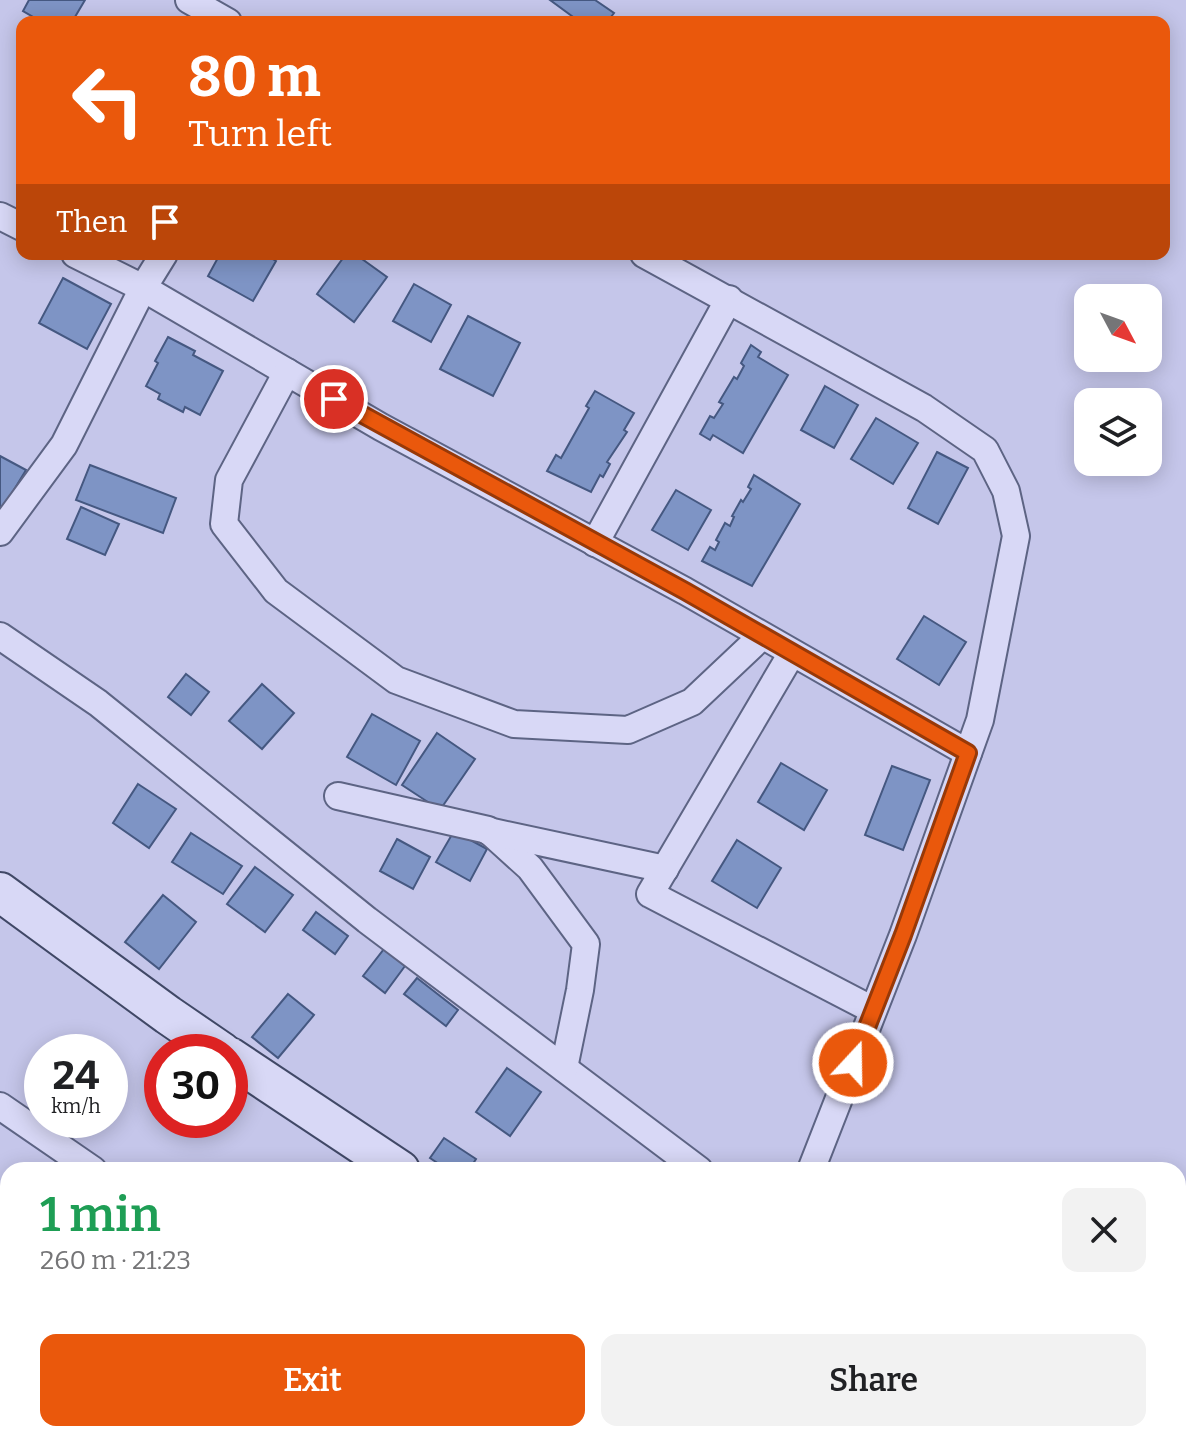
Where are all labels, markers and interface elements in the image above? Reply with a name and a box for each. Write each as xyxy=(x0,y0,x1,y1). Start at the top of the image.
text: 80 m xyxy=(188,44,321,111)
icon: left xyxy=(56,48,160,152)
text: Turn left xyxy=(188,112,332,156)
icon: arrive xyxy=(143,200,187,244)
text: Then xyxy=(56,204,127,240)
north arrow xyxy=(1074,284,1162,372)
map controls xyxy=(1074,284,1162,476)
pin xyxy=(300,365,368,433)
icon: arrive xyxy=(312,377,356,421)
button: layers xyxy=(1074,388,1162,476)
position arrow xyxy=(811,1021,895,1105)
speed limit sign: 30 xyxy=(144,1034,248,1138)
text: 24 xyxy=(53,1052,99,1100)
text: km/h xyxy=(51,1094,101,1118)
text: 1 min xyxy=(40,1186,161,1244)
button: close xyxy=(1062,1188,1146,1272)
text: 260 m · 21:23 xyxy=(40,1245,191,1276)
button: Exit xyxy=(40,1334,585,1426)
button: Share xyxy=(601,1334,1146,1426)

